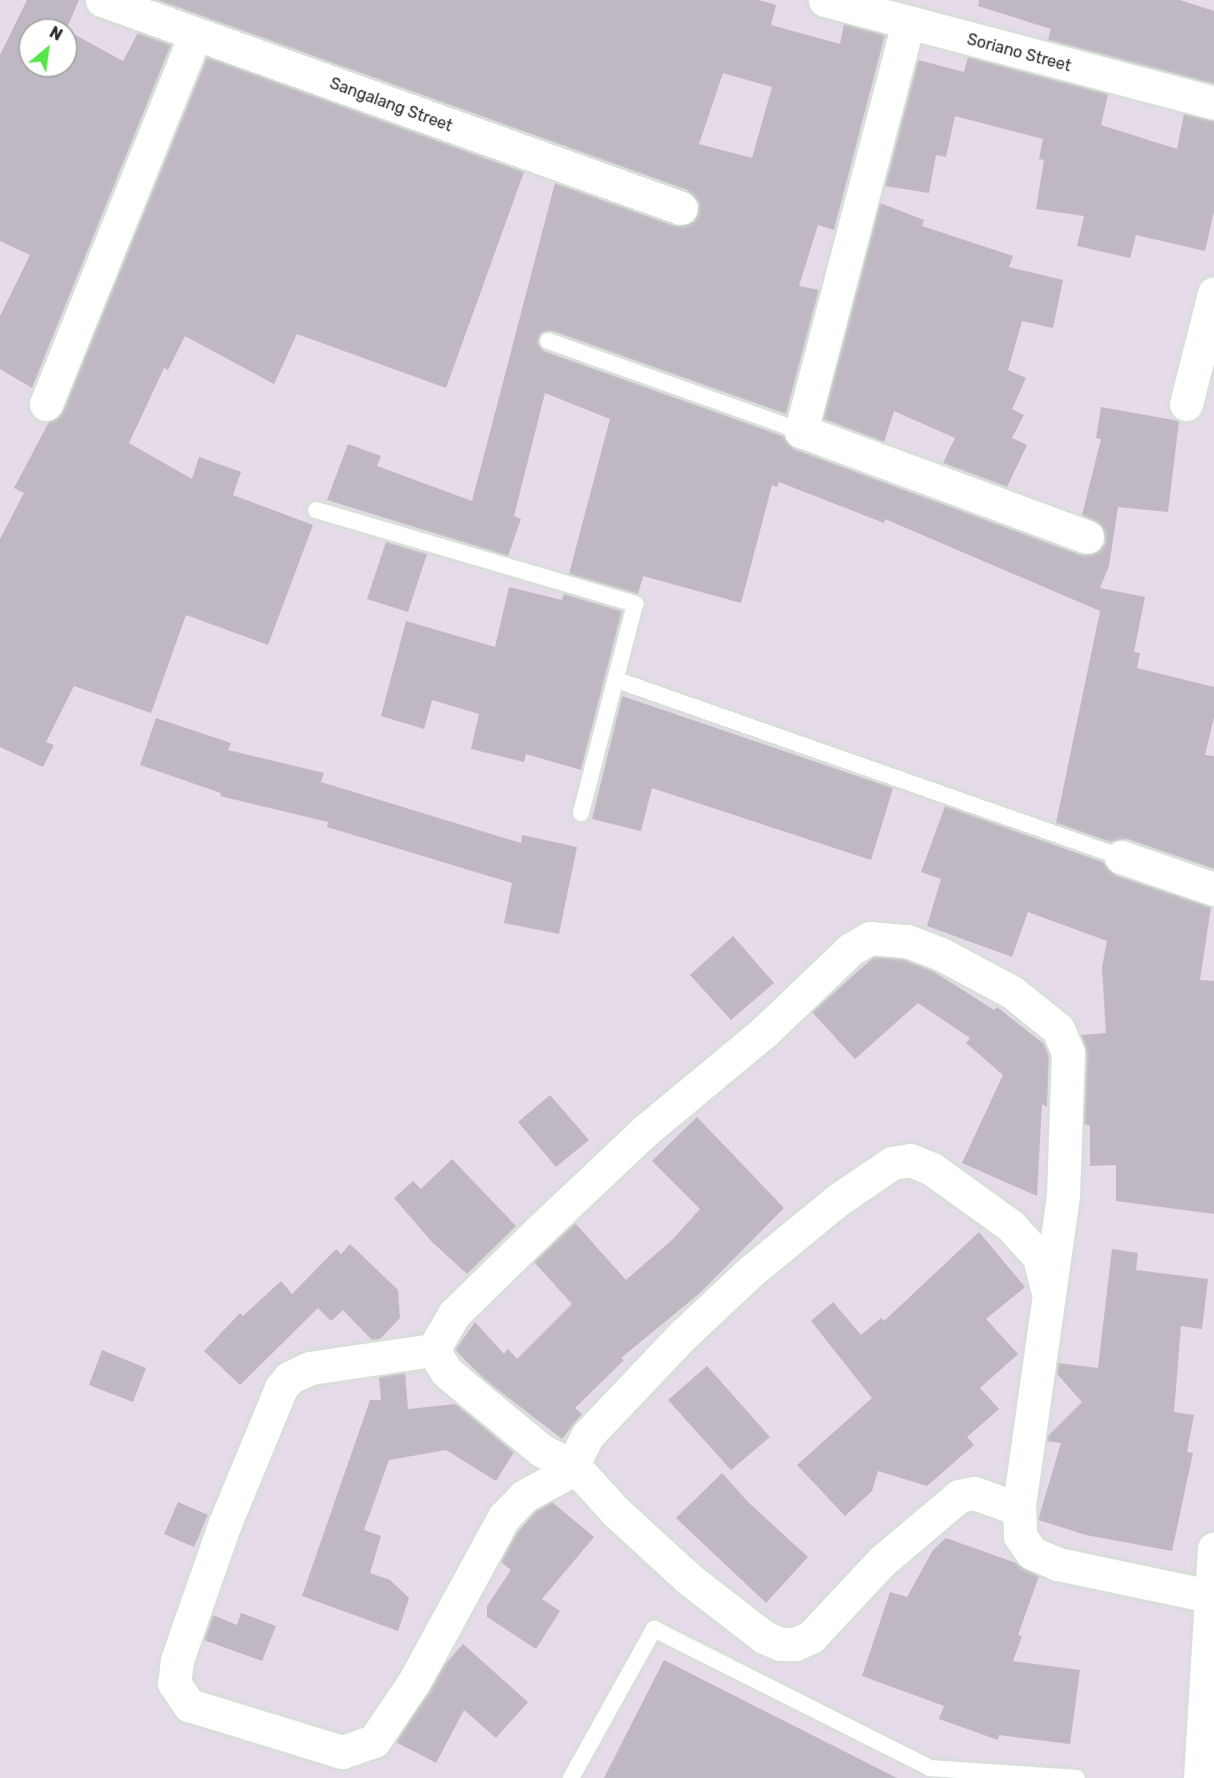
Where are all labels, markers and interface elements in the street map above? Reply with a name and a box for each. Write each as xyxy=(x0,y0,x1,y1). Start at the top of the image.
north arrow xyxy=(18,18,78,78)
text: N xyxy=(46,22,66,45)
street label: Soriano Street xyxy=(965,30,1073,76)
street label: Sangalang Street xyxy=(327,74,455,136)

